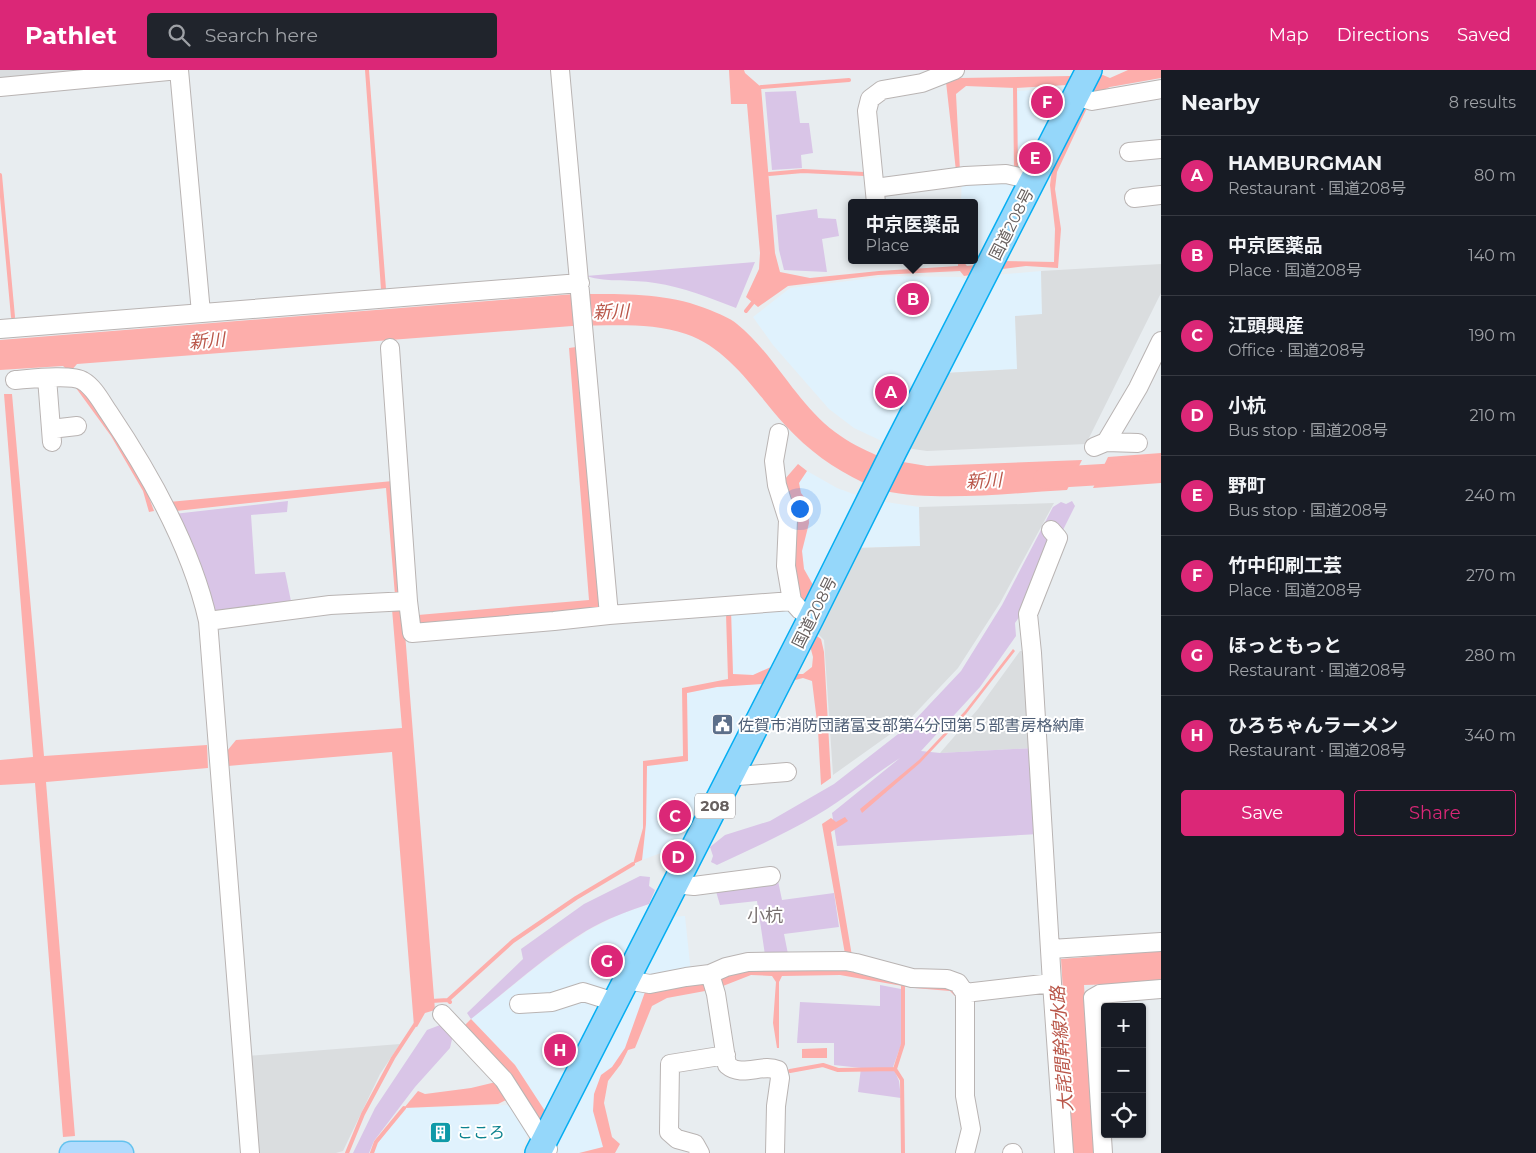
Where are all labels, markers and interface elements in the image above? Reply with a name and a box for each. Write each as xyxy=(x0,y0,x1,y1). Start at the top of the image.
search box xyxy=(147,13,497,58)
text: Pathlet xyxy=(25,21,117,50)
icon: search xyxy=(165,21,193,49)
text: Search here xyxy=(205,24,318,47)
text: Map xyxy=(1269,24,1309,46)
text: Directions xyxy=(1337,24,1429,46)
text: Saved xyxy=(1457,24,1511,46)
pin: F xyxy=(1031,83,1063,121)
text: Nearby xyxy=(1181,90,1260,115)
text: 8 results xyxy=(1449,93,1516,112)
pin: E xyxy=(1019,139,1051,177)
text: HAMBURGMAN xyxy=(1228,152,1382,175)
text: A xyxy=(1191,166,1203,185)
text: 80 m xyxy=(1474,166,1516,185)
text: Restaurant · 国道208号 xyxy=(1228,179,1406,198)
street label: 国道208号 xyxy=(985,185,1038,263)
popup xyxy=(848,199,978,264)
text: 中京医薬品 xyxy=(865,213,961,236)
text: 中京医薬品 xyxy=(1228,234,1323,257)
text: Place xyxy=(865,236,909,255)
text: B xyxy=(1191,246,1203,265)
text: 140 m xyxy=(1468,246,1516,265)
text: Place · 国道208号 xyxy=(1228,261,1362,280)
pin: B xyxy=(897,280,929,318)
water label: 新川 xyxy=(593,300,631,324)
text: 江頭興産 xyxy=(1228,314,1304,337)
text: C xyxy=(1191,326,1203,345)
text: 190 m xyxy=(1469,326,1516,345)
water label: 新川 xyxy=(188,328,228,354)
text: Office · 国道208号 xyxy=(1228,341,1365,360)
pin: A xyxy=(875,373,907,411)
text: 小杭 xyxy=(1228,394,1266,417)
text: D xyxy=(1190,406,1204,425)
text: 210 m xyxy=(1469,406,1516,425)
text: Bus stop · 国道208号 xyxy=(1228,421,1388,440)
water label: 新川 xyxy=(965,469,1005,493)
text: 野町 xyxy=(1228,474,1266,497)
text: E xyxy=(1192,486,1202,505)
text: 240 m xyxy=(1465,486,1516,505)
your location xyxy=(787,496,813,522)
text: Bus stop · 国道208号 xyxy=(1228,501,1388,520)
text: 竹中印刷工芸 xyxy=(1228,554,1342,577)
text: F xyxy=(1192,566,1202,585)
text: 270 m xyxy=(1466,566,1516,585)
street label: 国道208号 xyxy=(788,573,841,651)
text: Place · 国道208号 xyxy=(1228,581,1362,600)
text: ほっともっと xyxy=(1228,634,1342,657)
text: G xyxy=(1191,646,1203,665)
text: 280 m xyxy=(1465,646,1516,665)
text: Restaurant · 国道208号 xyxy=(1228,661,1406,680)
public building icon: 佐賀市消防団諸富支部第4分団第５部書房格納庫 xyxy=(710,713,734,737)
text: ひろちゃんラーメン xyxy=(1228,714,1398,737)
place label: 佐賀市消防団諸富支部第4分団第５部書房格納庫 xyxy=(738,716,1085,735)
text: H xyxy=(1191,726,1203,745)
text: 340 m xyxy=(1465,726,1516,745)
text: Restaurant · 国道208号 xyxy=(1228,741,1406,760)
button: Save xyxy=(1181,790,1344,836)
button: Share xyxy=(1354,790,1516,836)
road number: 208 xyxy=(695,794,735,818)
pin: C xyxy=(659,797,691,835)
pin: D xyxy=(662,838,694,876)
district label: 小杭 xyxy=(747,905,783,927)
pin: G xyxy=(591,942,623,980)
water label: 大詫間幹線水路 xyxy=(1046,983,1077,1113)
map controls xyxy=(1101,1003,1146,1138)
button: + xyxy=(1101,1003,1146,1048)
pin: H xyxy=(544,1031,576,1069)
button: − xyxy=(1101,1048,1146,1093)
button: locate xyxy=(1101,1093,1146,1138)
building icon: こころ xyxy=(429,1120,453,1144)
place label: こころ xyxy=(457,1123,505,1142)

